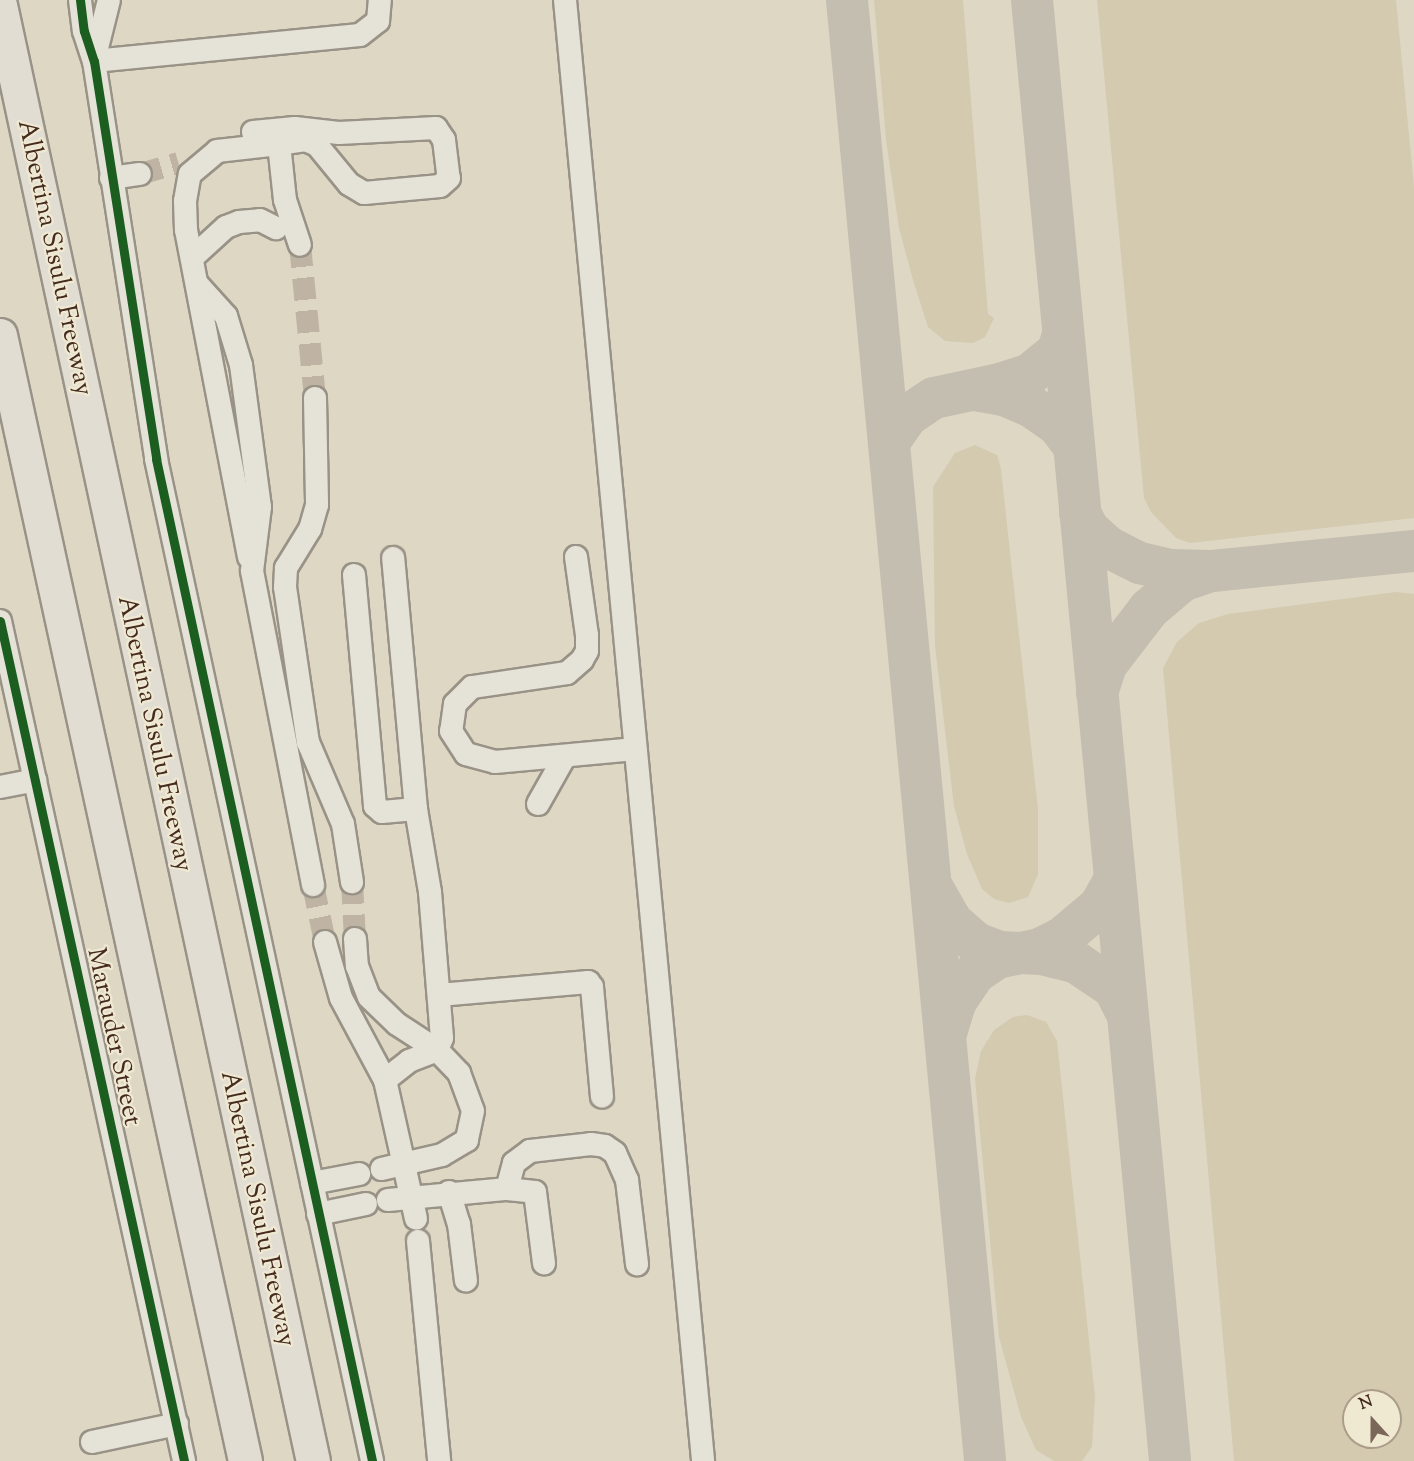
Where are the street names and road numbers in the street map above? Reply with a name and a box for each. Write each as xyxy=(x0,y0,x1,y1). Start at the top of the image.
street label: Albertina Sisulu Freeway xyxy=(10,117,98,399)
street label: Albertina Sisulu Freeway xyxy=(110,593,198,875)
street label: Marauder Street xyxy=(79,945,147,1129)
street label: Albertina Sisulu Freeway xyxy=(213,1068,301,1350)

